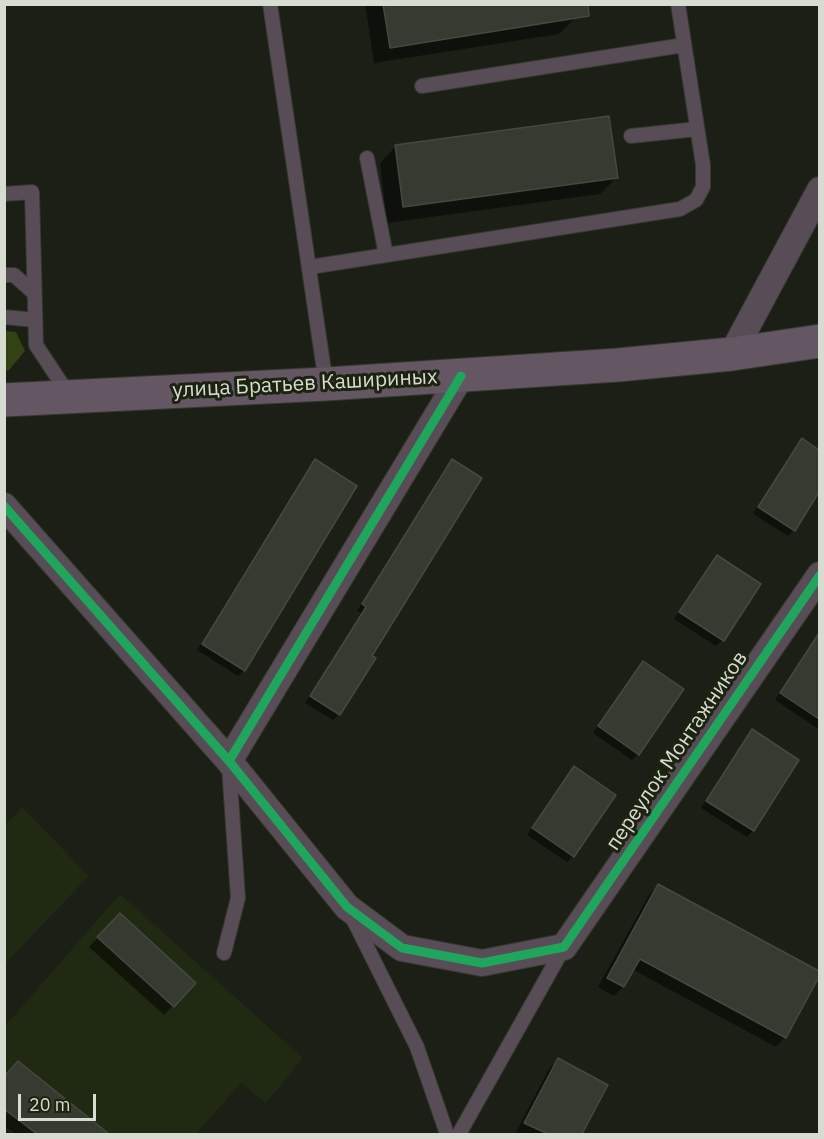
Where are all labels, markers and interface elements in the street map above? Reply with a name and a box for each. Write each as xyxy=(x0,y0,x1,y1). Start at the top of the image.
street label: улица Братьев Кашириных xyxy=(172,364,438,404)
street label: переулок Монтажников xyxy=(601,647,753,855)
scale bar xyxy=(21,1082,99,1120)
text: 20 m xyxy=(29,1093,71,1116)

